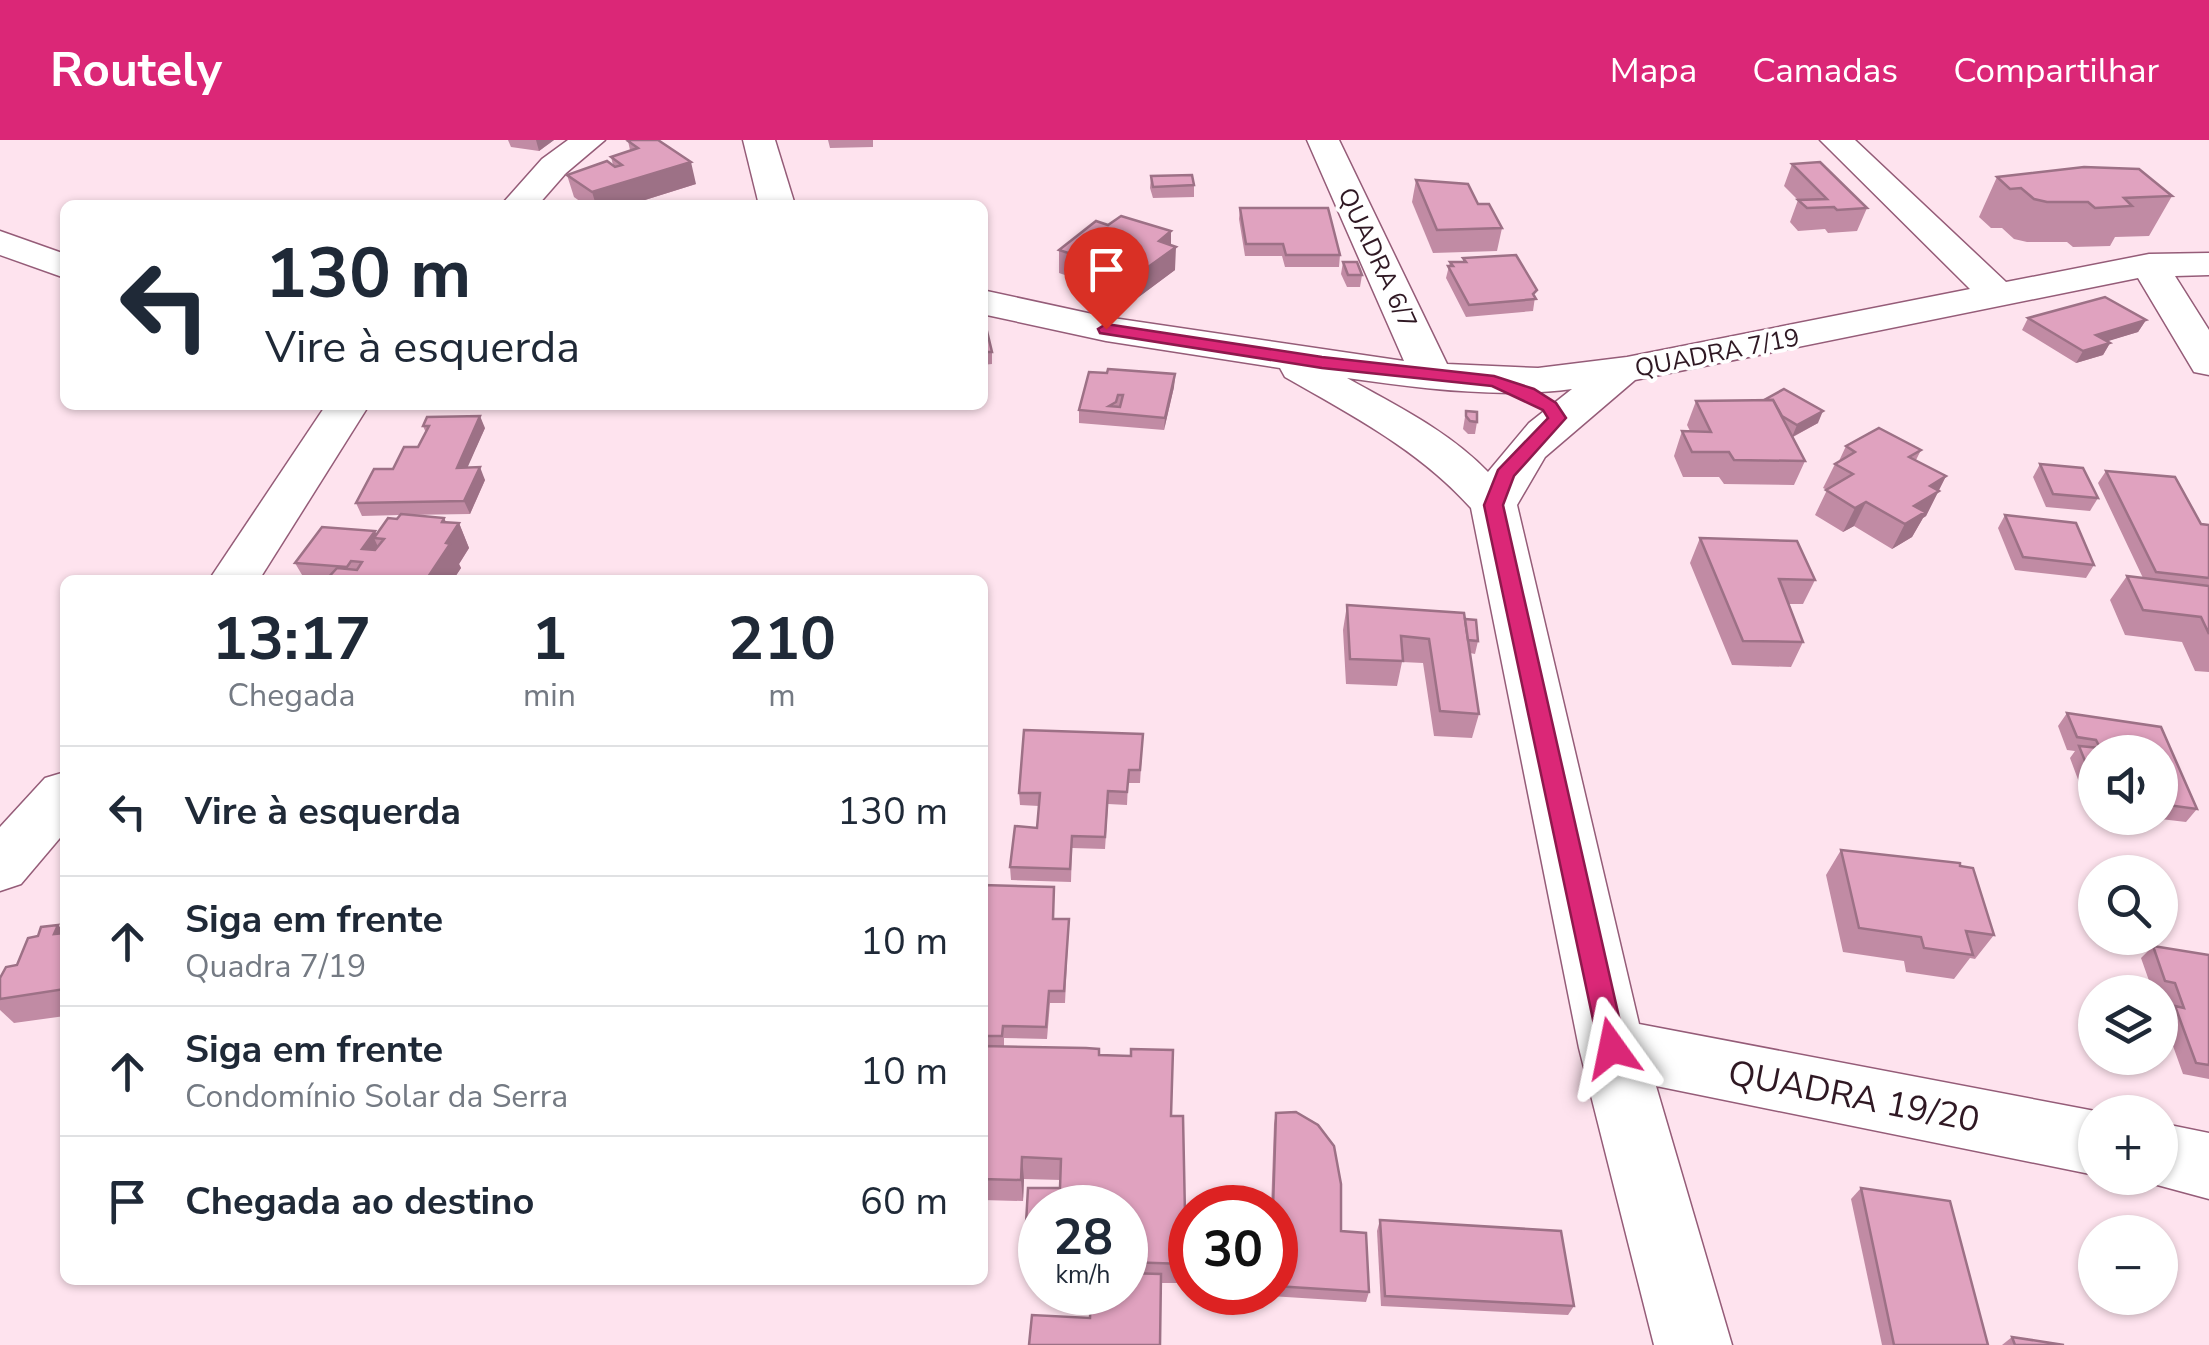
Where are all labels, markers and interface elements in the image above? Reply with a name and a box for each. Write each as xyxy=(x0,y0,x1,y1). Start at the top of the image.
text: Routely xyxy=(50,37,222,103)
text: Mapa xyxy=(1610,47,1697,94)
text: Camadas xyxy=(1752,47,1898,94)
text: Compartilhar xyxy=(1953,47,2159,94)
street label: QUADRA 6/7 xyxy=(1330,182,1425,335)
text: 130 m xyxy=(265,226,471,322)
pin xyxy=(1064,227,1149,330)
icon: left xyxy=(100,240,230,370)
icon: arrive xyxy=(1079,242,1134,297)
text: Vire à esquerda xyxy=(265,317,580,378)
street label: QUADRA 7/19 xyxy=(1632,320,1803,386)
text: 13:17 xyxy=(212,598,371,680)
text: 1 xyxy=(531,598,567,680)
text: 210 xyxy=(728,598,836,680)
text: Chegada xyxy=(227,674,356,717)
text: min xyxy=(523,674,576,717)
text: m xyxy=(768,674,796,717)
map controls xyxy=(2078,735,2178,1315)
button: sound xyxy=(2078,735,2178,835)
icon: left xyxy=(100,784,155,839)
text: Vire à esquerda xyxy=(185,786,461,837)
text: 130 m xyxy=(837,786,948,837)
button: search xyxy=(2078,855,2178,955)
text: Siga em frente xyxy=(185,894,443,945)
icon: ahead xyxy=(100,914,155,969)
text: 10 m xyxy=(860,916,948,967)
text: Quadra 7/19 xyxy=(185,945,366,988)
button: layers xyxy=(2078,975,2178,1075)
position arrow xyxy=(1560,996,1664,1100)
text: Siga em frente xyxy=(185,1024,443,1075)
icon: ahead xyxy=(100,1044,155,1099)
text: 10 m xyxy=(860,1046,948,1097)
street label: QUADRA 19/20 xyxy=(1724,1049,1984,1144)
text: Condomínio Solar da Serra xyxy=(185,1075,568,1118)
button: + xyxy=(2078,1095,2178,1195)
icon: arrive xyxy=(100,1174,155,1229)
text: Chegada ao destino xyxy=(185,1176,534,1227)
text: 60 m xyxy=(860,1176,948,1227)
speed limit sign: 30 xyxy=(1168,1185,1298,1315)
text: 28 xyxy=(1053,1203,1113,1272)
button: − xyxy=(2078,1215,2178,1315)
text: km/h xyxy=(1055,1258,1111,1292)

